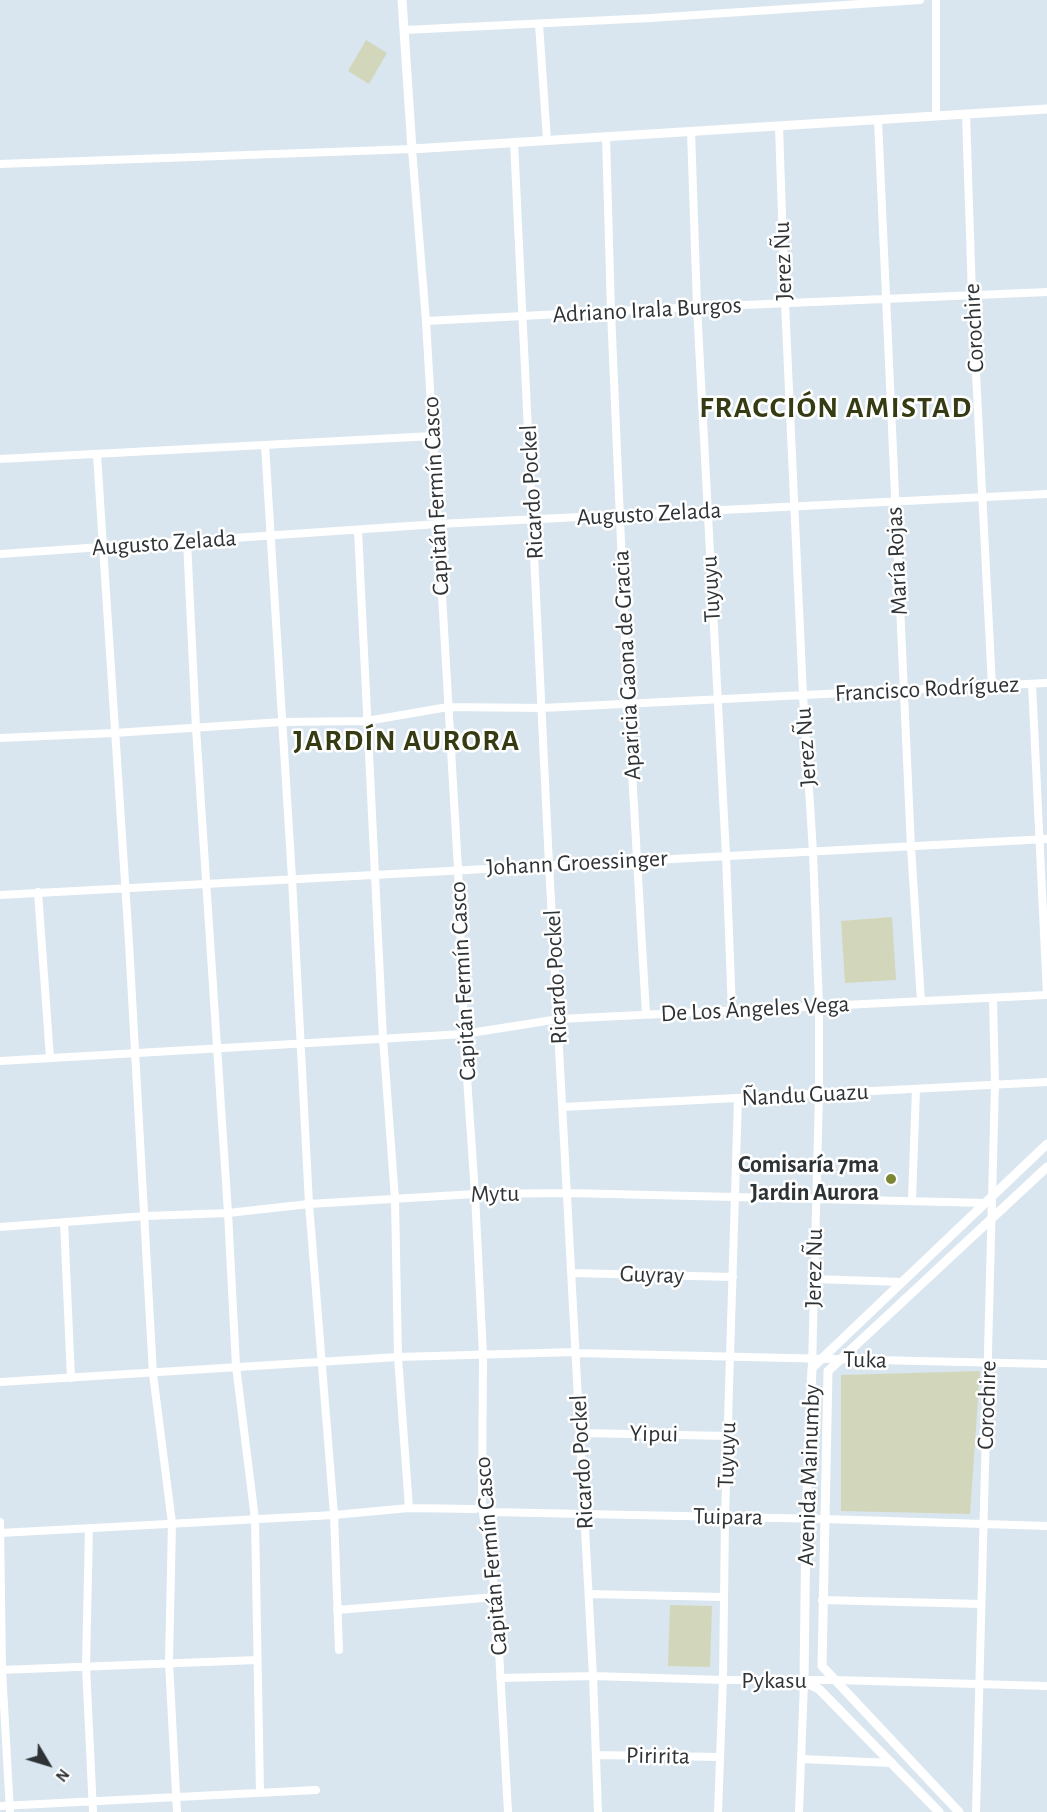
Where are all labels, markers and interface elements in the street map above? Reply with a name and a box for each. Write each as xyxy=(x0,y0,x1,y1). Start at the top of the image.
street label: Jerez Ñu xyxy=(767,221,799,301)
street label: Corochire xyxy=(957,283,991,373)
street label: Adriano Irala Burgos xyxy=(552,291,742,329)
district label: FRACCIÓN AMISTAD xyxy=(699,390,973,426)
street label: Capitán Fermín Casco xyxy=(416,396,456,596)
street label: Ricardo Pockel xyxy=(514,424,550,560)
street label: Augusto Zelada xyxy=(576,496,722,532)
street label: María Rojas xyxy=(880,506,914,616)
street label: Augusto Zelada xyxy=(91,524,237,562)
street label: Aparicia Gaona de Gracia xyxy=(607,549,647,781)
street label: Tuyuyu xyxy=(695,555,727,623)
street label: Francisco Rodríguez xyxy=(834,670,1020,708)
street label: Jerez Ñu xyxy=(789,707,823,787)
district label: JARDÍN AURORA xyxy=(293,723,521,759)
street label: Johann Groessinger xyxy=(486,844,668,882)
street label: Capitán Fermín Casco xyxy=(443,881,483,1081)
street label: Ricardo Pockel xyxy=(538,909,574,1045)
street label: De Los Ángeles Vega xyxy=(660,990,850,1028)
street label: Ñandu Guazu xyxy=(741,1077,869,1113)
place label: Comisaría 7ma Jardin Aurora xyxy=(738,1151,879,1207)
marker: Comisaría 7ma Jardin Aurora xyxy=(884,1172,898,1186)
street label: Mytu xyxy=(470,1179,520,1209)
street label: Jerez Ñu xyxy=(799,1228,829,1308)
street label: Guyray xyxy=(619,1259,685,1291)
street label: Tuka xyxy=(843,1345,887,1375)
street label: Corochire xyxy=(971,1360,1003,1450)
street label: Avenida Mainumby xyxy=(791,1384,827,1566)
street label: Ricardo Pockel xyxy=(564,1394,600,1530)
street label: Yipui xyxy=(629,1419,679,1449)
street label: Tuyuyu xyxy=(711,1421,743,1489)
street label: Capitán Fermín Casco xyxy=(468,1455,514,1657)
street label: Tuipara xyxy=(693,1502,763,1532)
street label: Pykasu xyxy=(741,1667,807,1695)
north arrow xyxy=(18,1734,78,1794)
street label: Piririta xyxy=(626,1741,690,1771)
text: N xyxy=(52,1766,72,1784)

